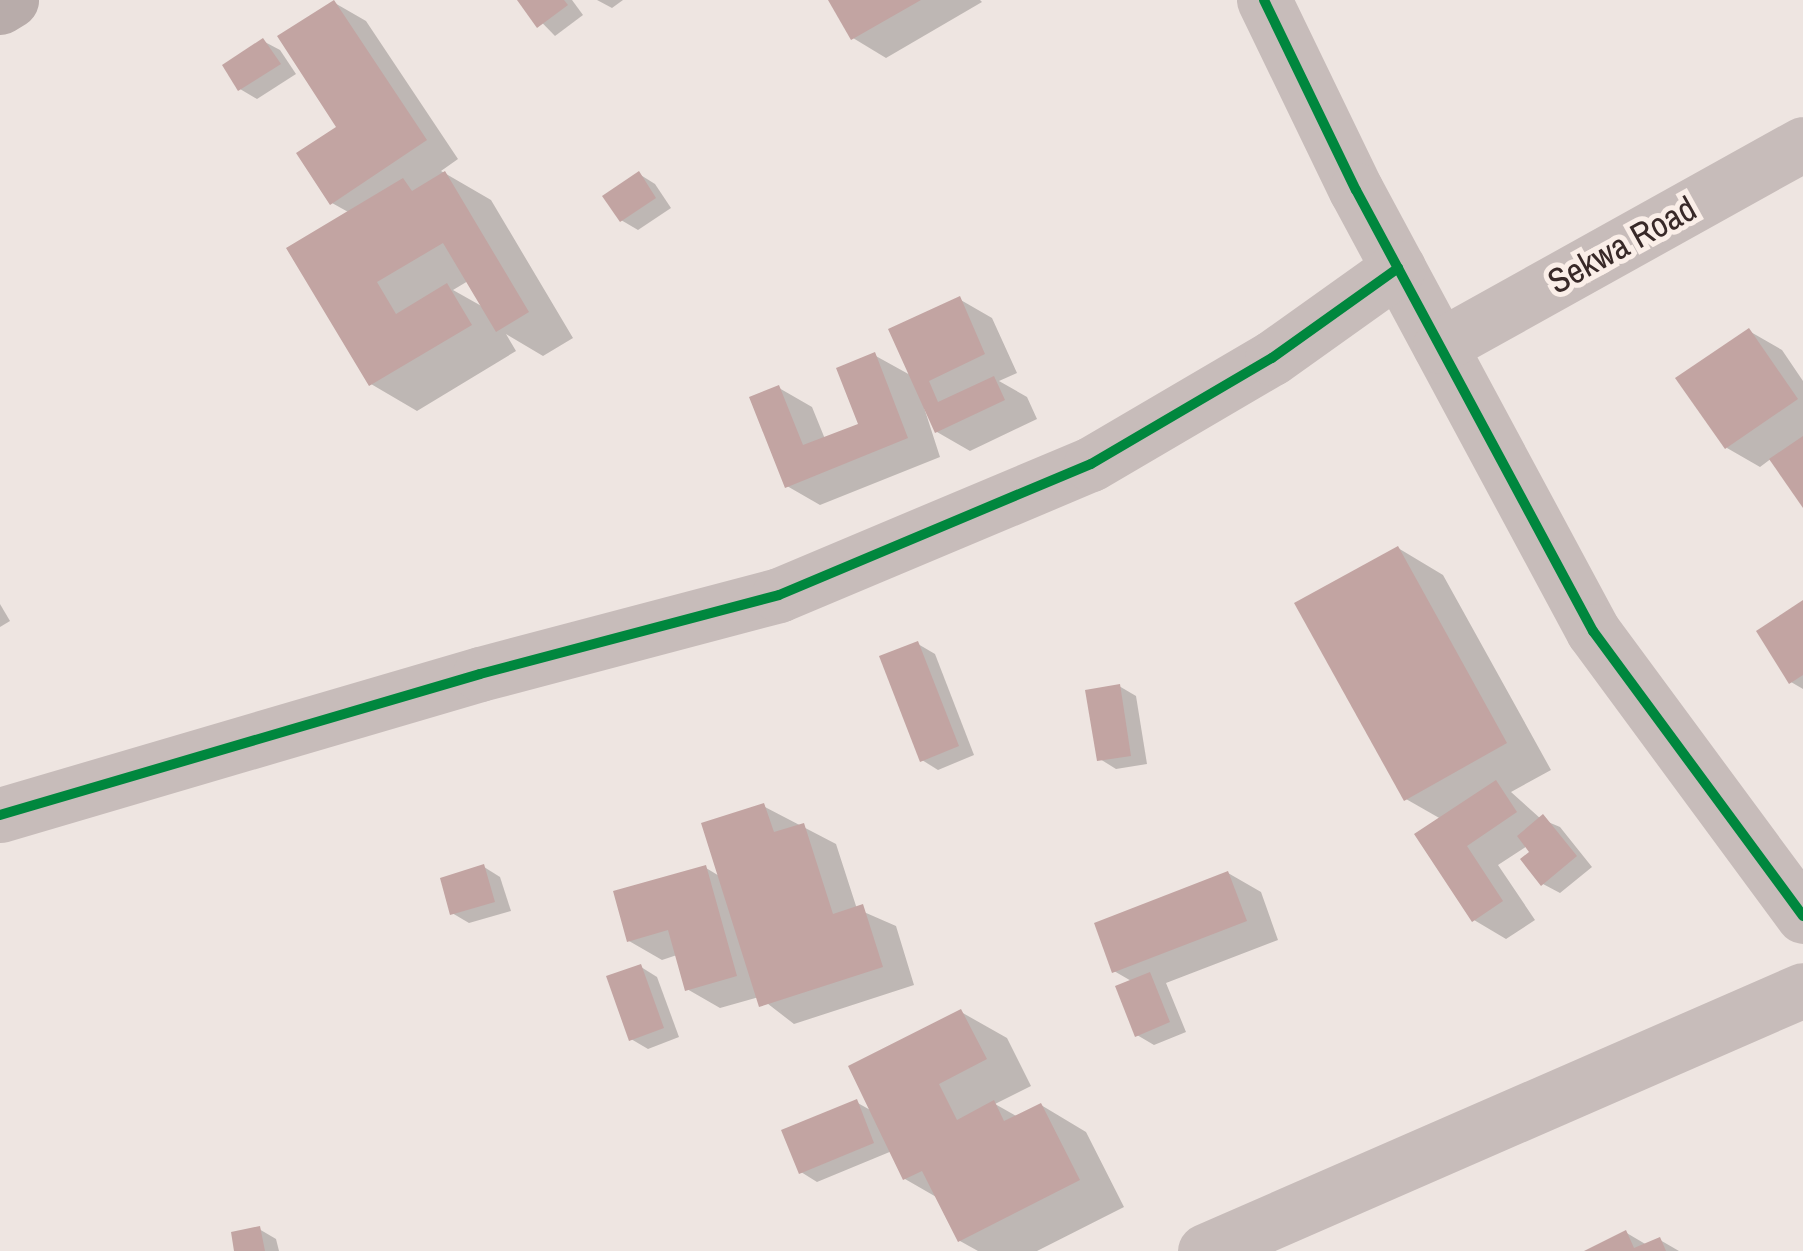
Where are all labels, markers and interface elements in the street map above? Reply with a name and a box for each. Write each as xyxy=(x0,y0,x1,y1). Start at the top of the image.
street label: Sekwa Road xyxy=(1541,187,1703,303)

